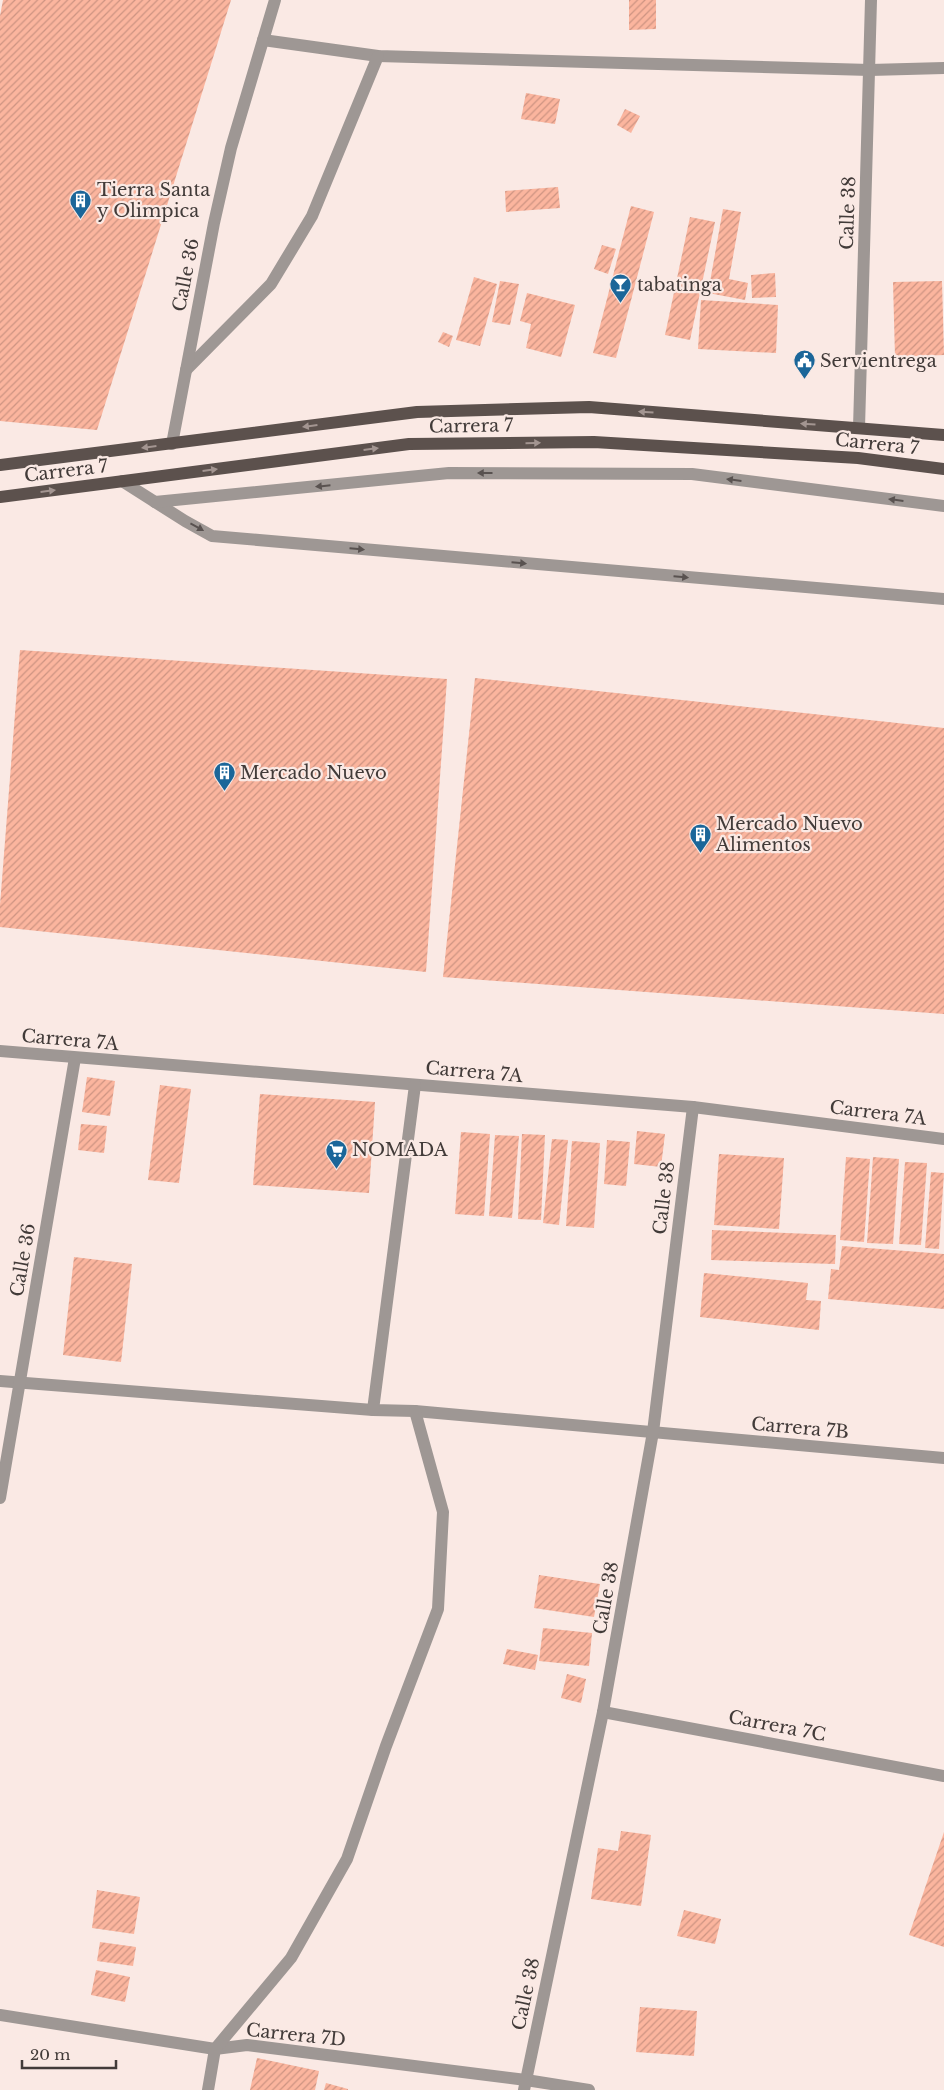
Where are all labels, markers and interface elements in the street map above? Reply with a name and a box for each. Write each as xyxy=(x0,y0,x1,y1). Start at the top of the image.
street label: Calle 38 xyxy=(836,176,860,250)
place label: Tierra Santa y Olimpica xyxy=(97,179,210,222)
building icon: Tierra Santa y Olimpica xyxy=(69,188,93,219)
street label: Calle 36 xyxy=(168,236,204,314)
bar icon: tabatinga xyxy=(609,273,633,304)
place label: tabatinga xyxy=(637,274,722,296)
public building icon: Servientrega xyxy=(792,349,816,380)
place label: Servientrega xyxy=(820,350,937,372)
one-way arrow xyxy=(638,407,654,415)
street label: Carrera 7 xyxy=(429,414,514,438)
one-way arrow xyxy=(800,420,816,428)
one-way arrow xyxy=(301,422,317,430)
street label: Carrera 7 xyxy=(834,429,921,459)
one-way arrow xyxy=(525,439,541,447)
one-way arrow xyxy=(140,443,156,451)
one-way arrow xyxy=(363,445,379,453)
street label: Carrera 7 xyxy=(23,455,110,487)
one-way arrow xyxy=(202,466,218,474)
one-way arrow xyxy=(476,469,492,477)
one-way arrow xyxy=(726,476,742,484)
one-way arrow xyxy=(315,482,331,490)
one-way arrow xyxy=(41,487,57,495)
one-way arrow xyxy=(887,496,903,504)
one-way arrow xyxy=(190,523,204,532)
one-way arrow xyxy=(349,546,365,554)
one-way arrow xyxy=(511,559,527,567)
one-way arrow xyxy=(673,573,689,581)
building icon: Mercado Nuevo xyxy=(212,761,236,792)
place label: Mercado Nuevo xyxy=(240,762,387,784)
place label: Mercado Nuevo Alimentos xyxy=(715,813,863,856)
building icon: Mercado Nuevo Alimentos xyxy=(688,822,712,853)
street label: Carrera 7A xyxy=(20,1025,121,1055)
street label: Carrera 7A xyxy=(424,1057,525,1087)
street label: Carrera 7A xyxy=(828,1096,929,1130)
supermarket icon: NOMADA xyxy=(324,1138,348,1169)
place label: NOMADA xyxy=(352,1139,449,1161)
street label: Calle 38 xyxy=(649,1160,679,1236)
street label: Calle 36 xyxy=(6,1222,40,1298)
street label: Carrera 7B xyxy=(750,1413,850,1443)
street label: Calle 38 xyxy=(589,1560,623,1636)
street label: Carrera 7C xyxy=(726,1706,828,1746)
street label: Calle 38 xyxy=(508,1956,544,2032)
street label: Carrera 7D xyxy=(245,2019,347,2051)
scale bar xyxy=(22,2038,116,2070)
text: 20 m xyxy=(30,2045,70,2064)

